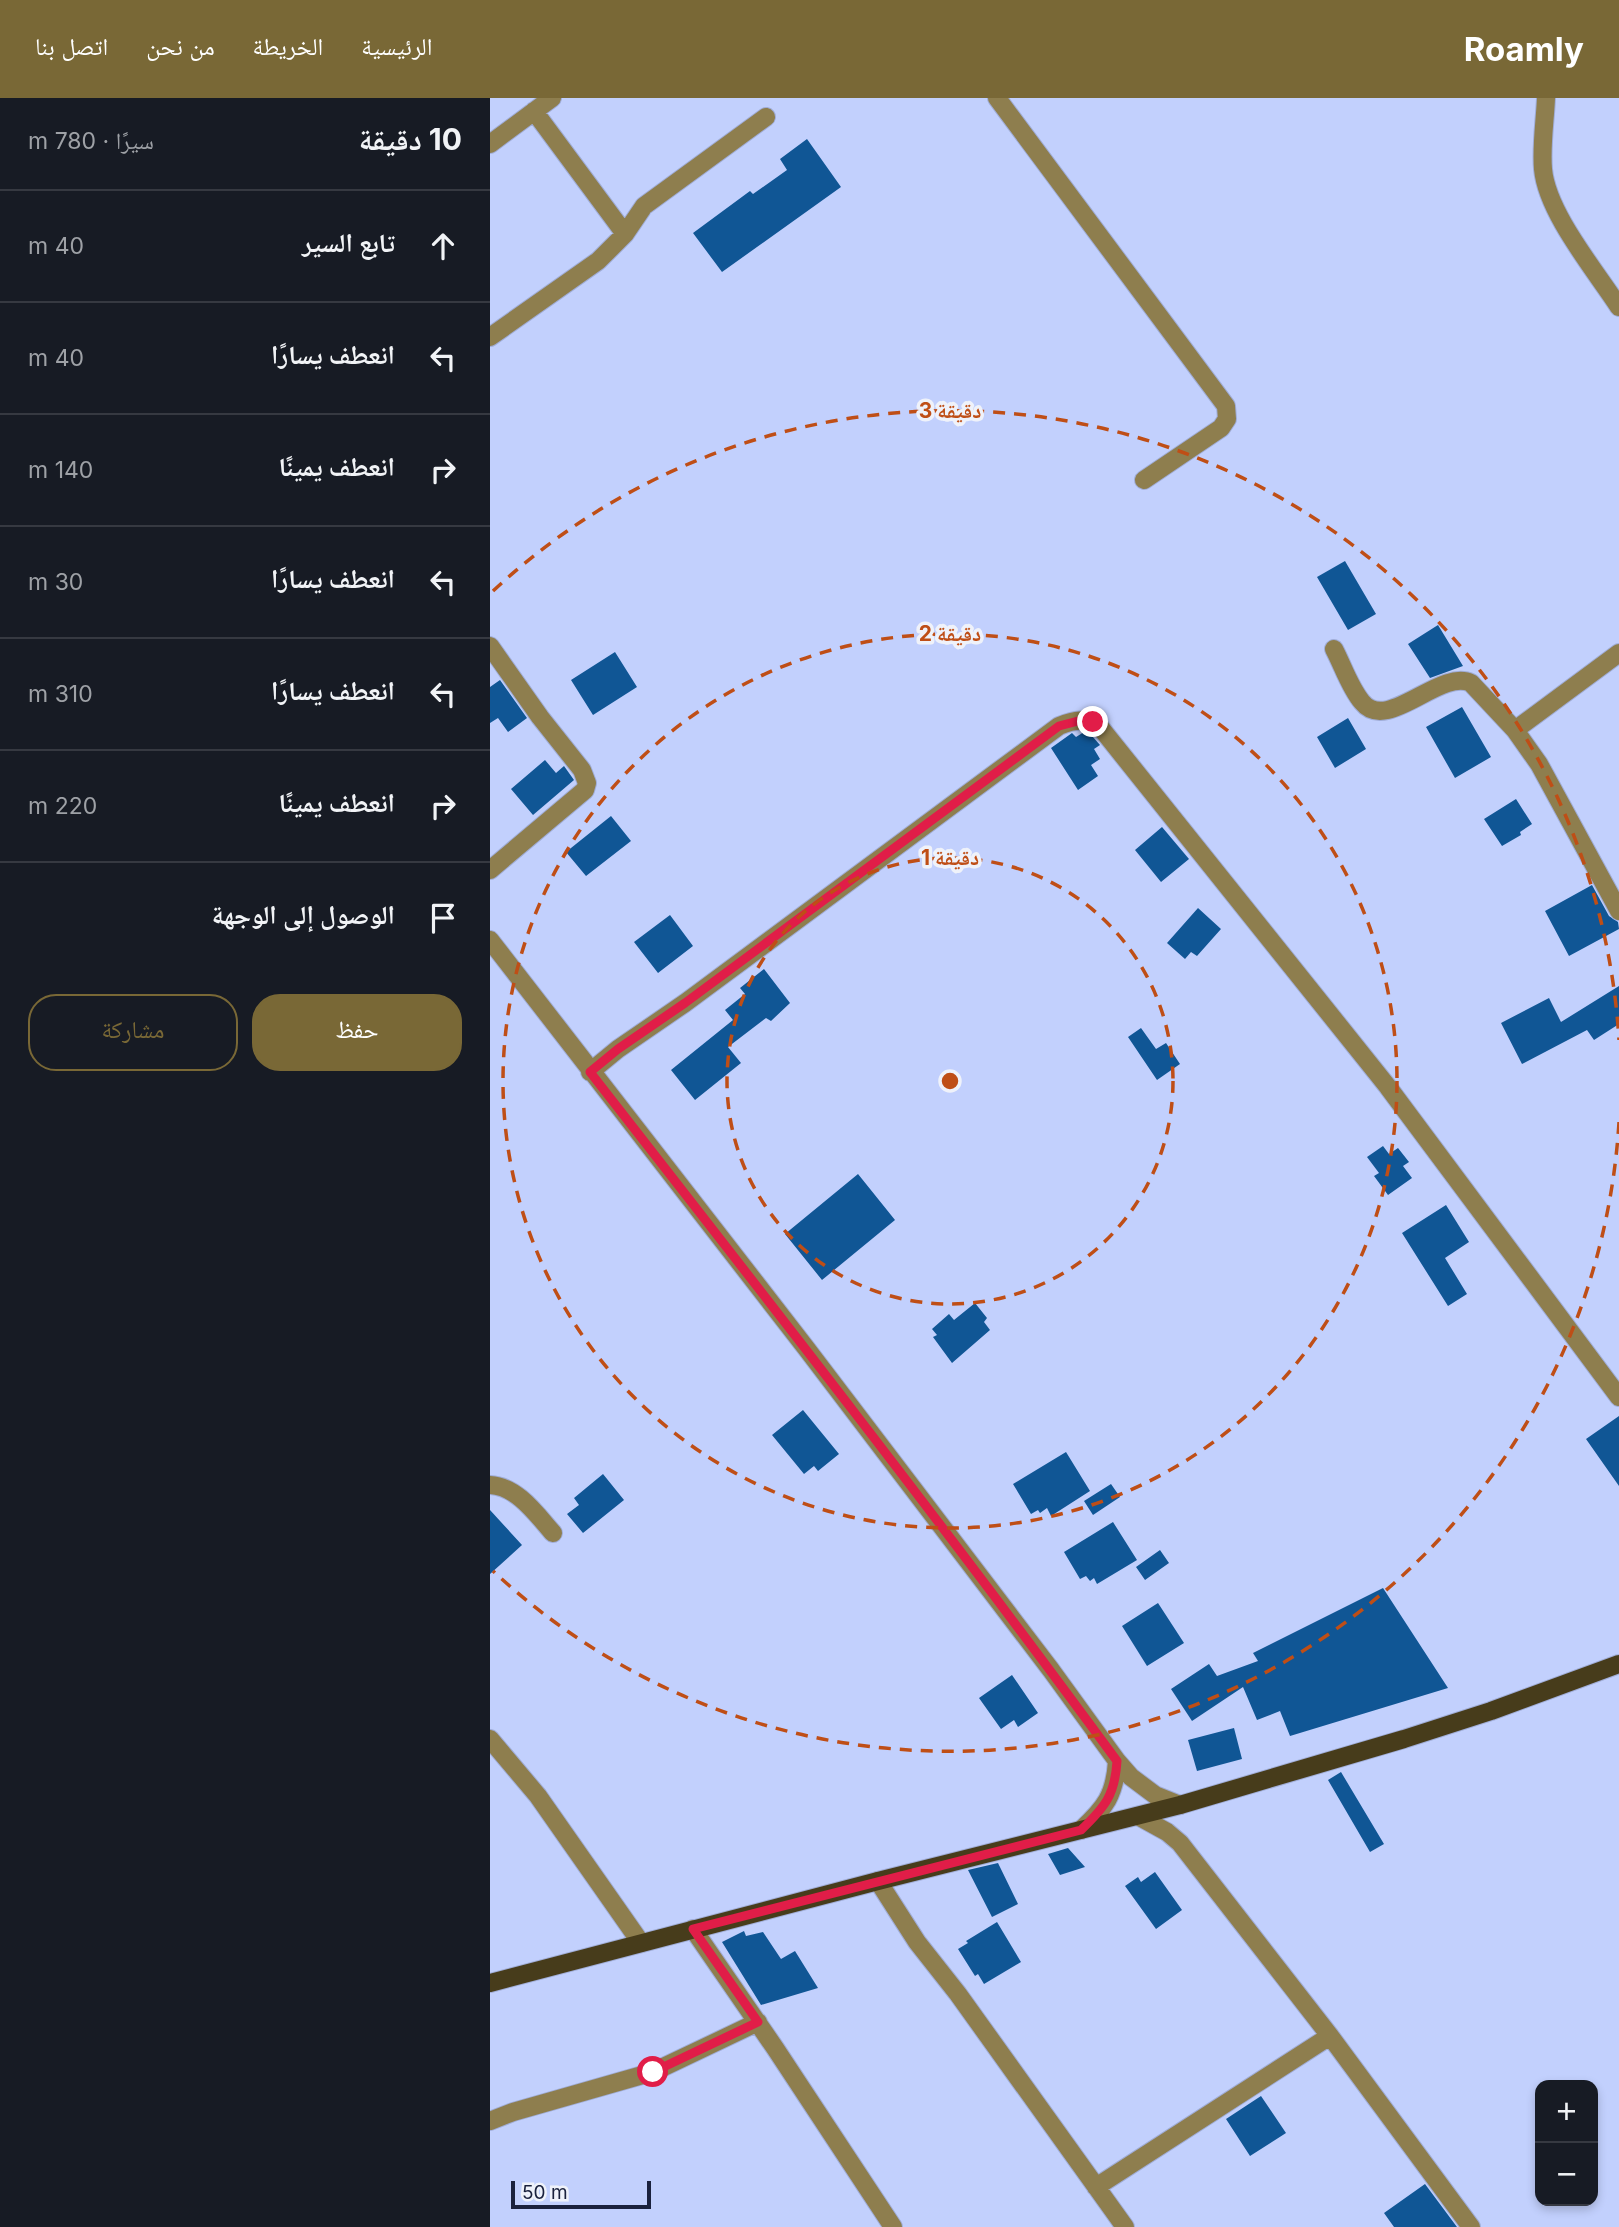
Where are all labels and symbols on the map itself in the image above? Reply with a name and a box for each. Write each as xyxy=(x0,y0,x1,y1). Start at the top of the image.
text: 3 دقيقة xyxy=(919,398,981,423)
text: 2 دقيقة xyxy=(919,621,981,646)
route end xyxy=(1077,706,1108,737)
text: 1 دقيقة xyxy=(921,845,979,870)
centre of rings xyxy=(938,1069,962,1093)
route start xyxy=(637,2056,668,2087)
scale bar xyxy=(511,2178,651,2210)

